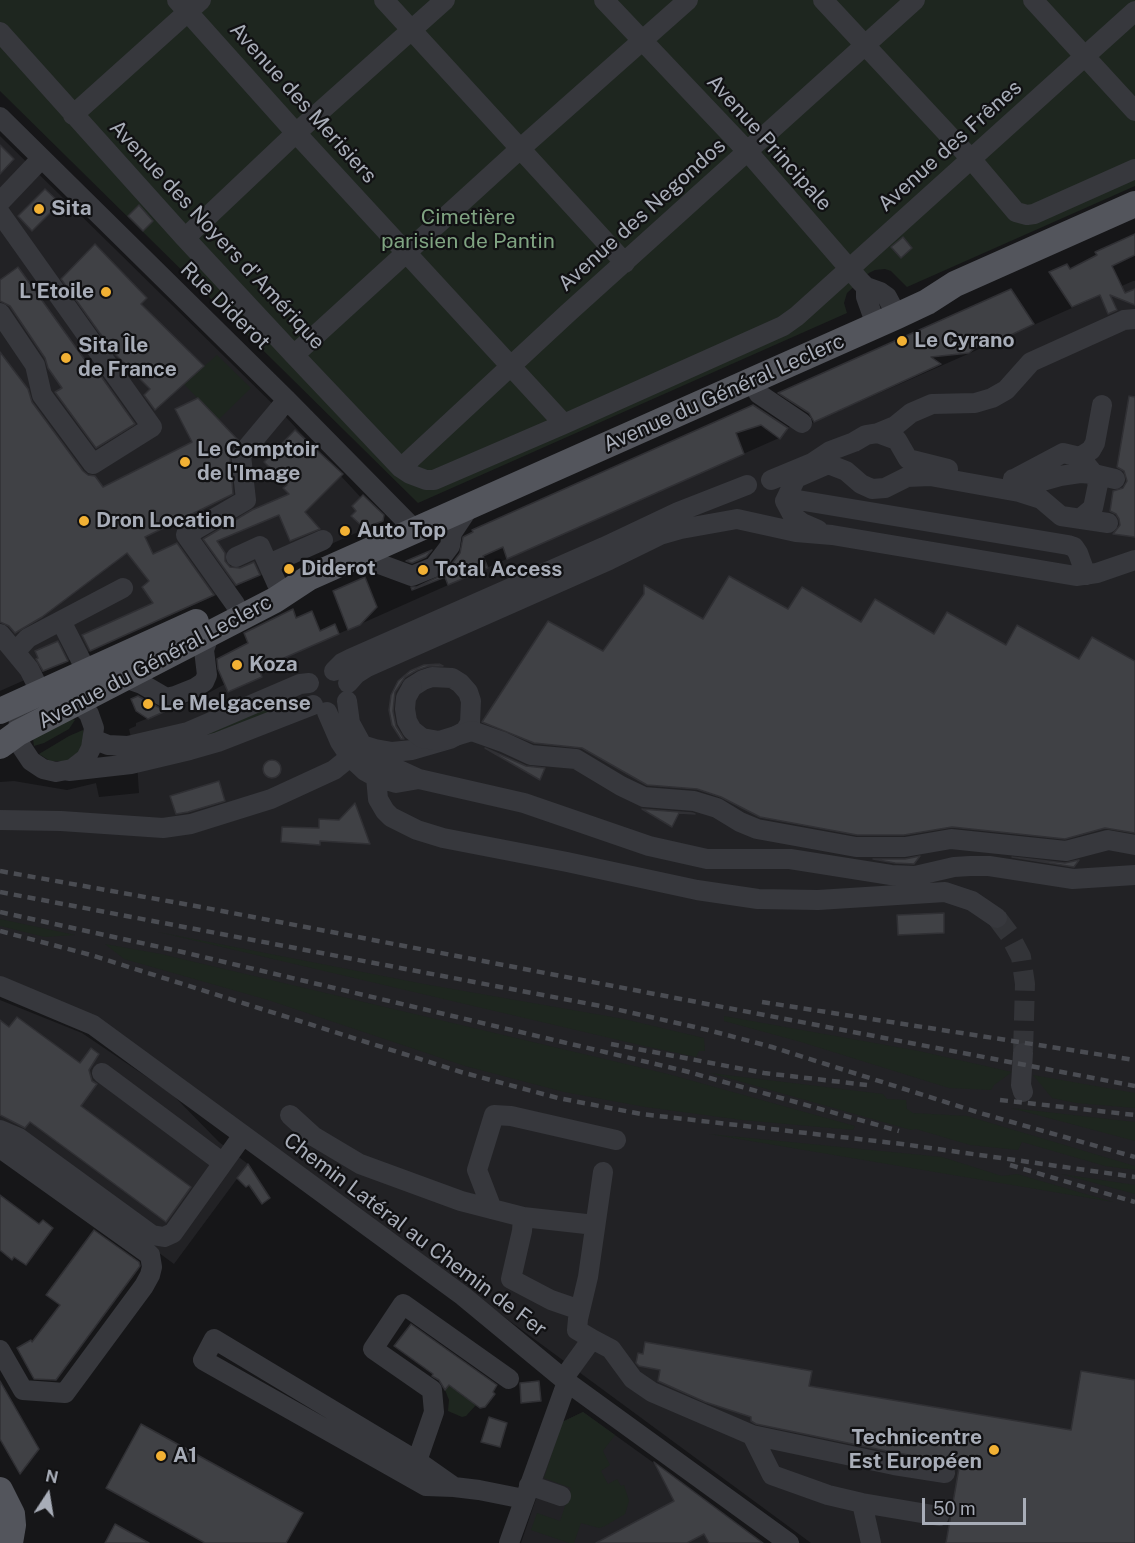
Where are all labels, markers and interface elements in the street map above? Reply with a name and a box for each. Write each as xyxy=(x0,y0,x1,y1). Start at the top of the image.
street label: Avenue des Merisiers xyxy=(224,17,382,189)
street label: Avenue Principale xyxy=(701,70,837,216)
street label: Avenue des Frênes xyxy=(873,75,1027,217)
street label: Avenue des Noyers d'Amérique xyxy=(104,115,330,355)
street label: Avenue des Negondos xyxy=(553,133,731,297)
place label: Sita xyxy=(51,196,92,222)
marker: Sita xyxy=(32,202,46,216)
park label: Cimetière parisien de Pantin xyxy=(381,205,555,255)
street label: Rue Diderot xyxy=(175,257,275,355)
place label: L'Etoile xyxy=(19,279,94,305)
marker: L'Etoile xyxy=(99,285,113,299)
street label: Avenue du Général Leclerc xyxy=(600,328,848,458)
place label: Le Cyrano xyxy=(914,328,1015,354)
place label: Sita Île de France xyxy=(78,333,177,383)
marker: Le Cyrano xyxy=(895,334,909,348)
marker: Sita Île de France xyxy=(59,351,73,365)
place label: Le Comptoir de l'Image xyxy=(197,437,319,487)
marker: Le Comptoir de l'Image xyxy=(178,455,192,469)
place label: Dron Location xyxy=(96,508,235,534)
marker: Dron Location xyxy=(77,514,91,528)
place label: Auto Top xyxy=(357,518,446,544)
marker: Auto Top xyxy=(338,524,352,538)
place label: Diderot xyxy=(301,556,376,582)
place label: Total Access xyxy=(435,557,562,583)
marker: Diderot xyxy=(282,562,296,576)
marker: Total Access xyxy=(416,563,430,577)
street label: Avenue du Général Leclerc xyxy=(34,590,276,734)
place label: Koza xyxy=(249,652,298,678)
marker: Koza xyxy=(230,658,244,672)
place label: Le Melgacense xyxy=(160,691,311,717)
marker: Le Melgacense xyxy=(141,697,155,711)
street label: Chemin Latéral au Chemin de Fer xyxy=(279,1128,551,1342)
place label: Technicentre Est Européen xyxy=(848,1425,982,1475)
place label: A1 xyxy=(173,1443,197,1469)
marker: Technicentre Est Européen xyxy=(987,1443,1001,1457)
marker: A1 xyxy=(154,1449,168,1463)
north arrow xyxy=(18,1465,78,1525)
text: N xyxy=(44,1466,60,1487)
scale bar xyxy=(925,1486,1028,1524)
text: 50 m xyxy=(933,1498,976,1519)

